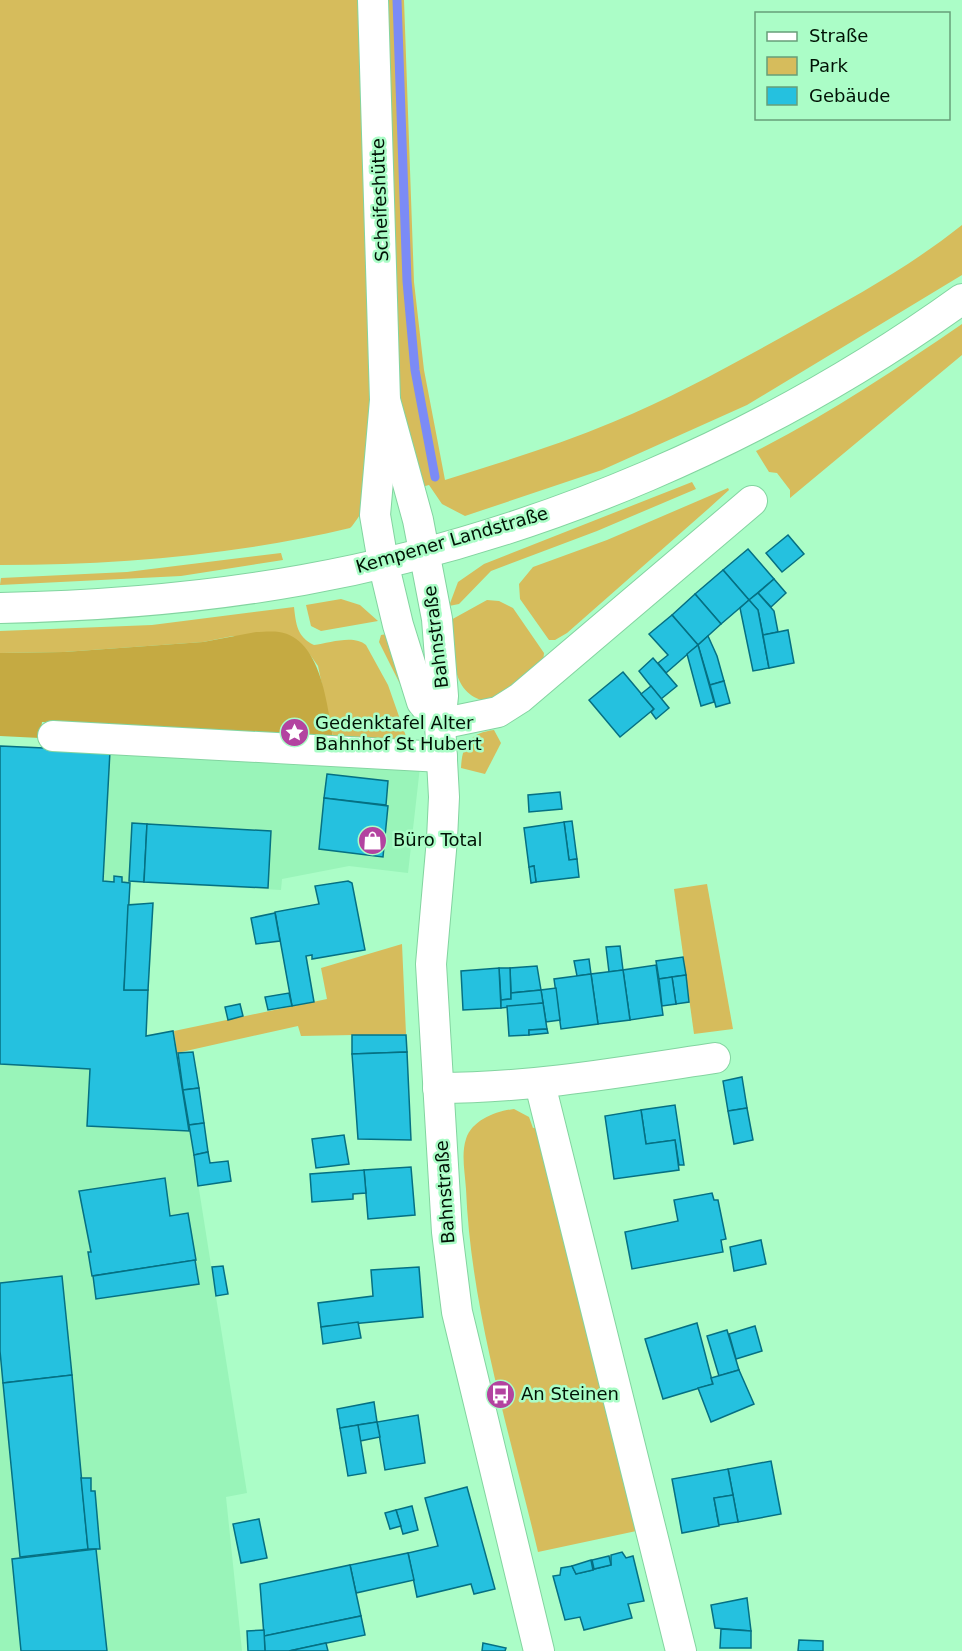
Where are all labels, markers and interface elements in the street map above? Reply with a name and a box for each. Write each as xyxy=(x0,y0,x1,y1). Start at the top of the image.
legend xyxy=(755,12,950,120)
text: Straße xyxy=(809,25,868,46)
text: Park xyxy=(809,55,848,76)
text: Gebäude xyxy=(809,85,890,106)
street label: Scheifeshütte xyxy=(367,138,392,262)
street label: Kempener Landstraße xyxy=(353,502,550,577)
street label: Bahnstraße xyxy=(419,584,452,690)
place label: Gedenktafel Alter Bahnhof St Hubert xyxy=(315,712,482,754)
place icon: Gedenktafel Alter Bahnhof St Hubert xyxy=(278,717,310,749)
shop icon: Büro Total xyxy=(356,824,388,856)
place label: Büro Total xyxy=(393,829,483,850)
street label: Bahnstraße xyxy=(430,1140,459,1244)
bus stop icon: An Steinen xyxy=(484,1378,516,1410)
place label: An Steinen xyxy=(521,1383,619,1404)

